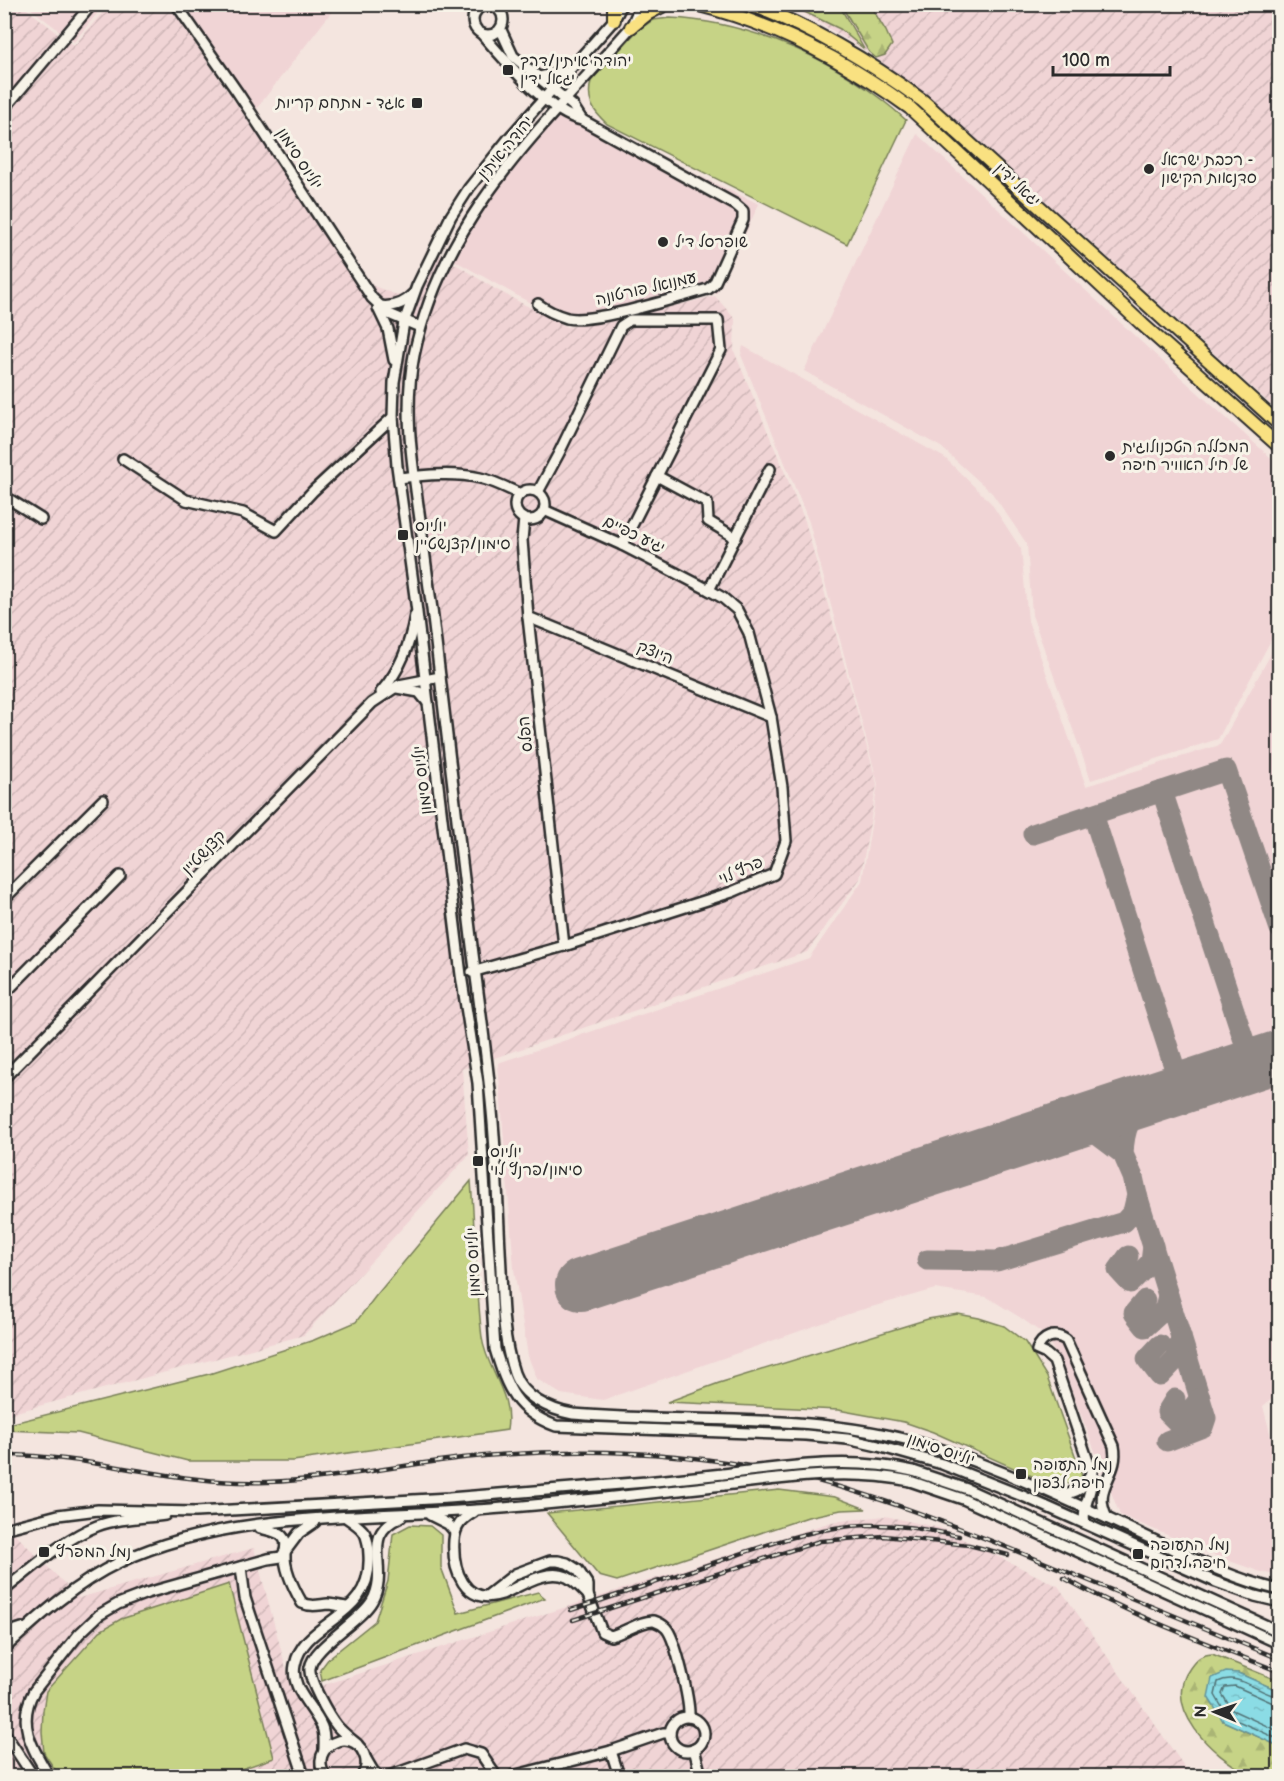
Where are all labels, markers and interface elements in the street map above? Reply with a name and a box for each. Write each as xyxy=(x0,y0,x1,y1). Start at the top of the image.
scale bar xyxy=(1053,39,1170,77)
text: 100 m xyxy=(1062,50,1110,71)
place label: יהודה איתין/דרך יגאל ידין xyxy=(520,52,631,89)
marker: יהודה איתין/דרך יגאל ידין xyxy=(501,63,515,77)
place label: אגד - מתחם קריות xyxy=(275,94,405,113)
marker: אגד - מתחם קריות xyxy=(410,96,424,110)
street label: יהודה איתין xyxy=(474,113,538,183)
street label: יוליוס סימון xyxy=(272,125,326,193)
place label: רכבת ישראל - סדנאות הקישון xyxy=(1161,151,1257,188)
street label: יגאל ידין xyxy=(990,159,1044,211)
marker: רכבת ישראל - סדנאות הקישון xyxy=(1142,162,1156,176)
place label: שופרסל דיל xyxy=(675,233,748,252)
marker: שופרסל דיל xyxy=(656,235,670,249)
street label: עמנואל פורטונה xyxy=(594,268,698,310)
place label: המכללה הטכנולוגית של חיל האוויר חיפה xyxy=(1121,438,1249,475)
marker: המכללה הטכנולוגית של חיל האוויר חיפה xyxy=(1103,449,1117,463)
street label: יגיע כפיים xyxy=(600,512,668,558)
place label: יוליוס סימון/קצנשטיין xyxy=(415,517,511,554)
marker: יוליוס סימון/קצנשטיין xyxy=(396,528,410,542)
street label: היוצק xyxy=(634,637,676,669)
street label: הפלס xyxy=(515,715,537,753)
street label: יוליוס סימון xyxy=(409,744,437,816)
street label: קצנשטיין xyxy=(178,827,230,879)
street label: פרץ לוי xyxy=(716,853,766,889)
place label: יוליוס סימון/פרנץ לוי xyxy=(490,1143,583,1180)
marker: יוליוס סימון/פרנץ לוי xyxy=(471,1154,485,1168)
street label: יוליוס סימון xyxy=(463,1227,485,1297)
street label: יוליוס סימון xyxy=(905,1430,977,1470)
place label: נמל התעופה חיפה לצפון xyxy=(1033,1456,1113,1493)
marker: נמל התעופה חיפה לצפון xyxy=(1014,1467,1028,1481)
place label: נמל התעופה חיפה לדרום xyxy=(1150,1536,1230,1573)
place label: נמל המפרץ xyxy=(56,1543,131,1562)
marker: נמל המפרץ xyxy=(37,1545,51,1559)
marker: נמל התעופה חיפה לדרום xyxy=(1131,1547,1145,1561)
north arrow xyxy=(1185,1682,1245,1742)
text: N xyxy=(1192,1705,1211,1718)

